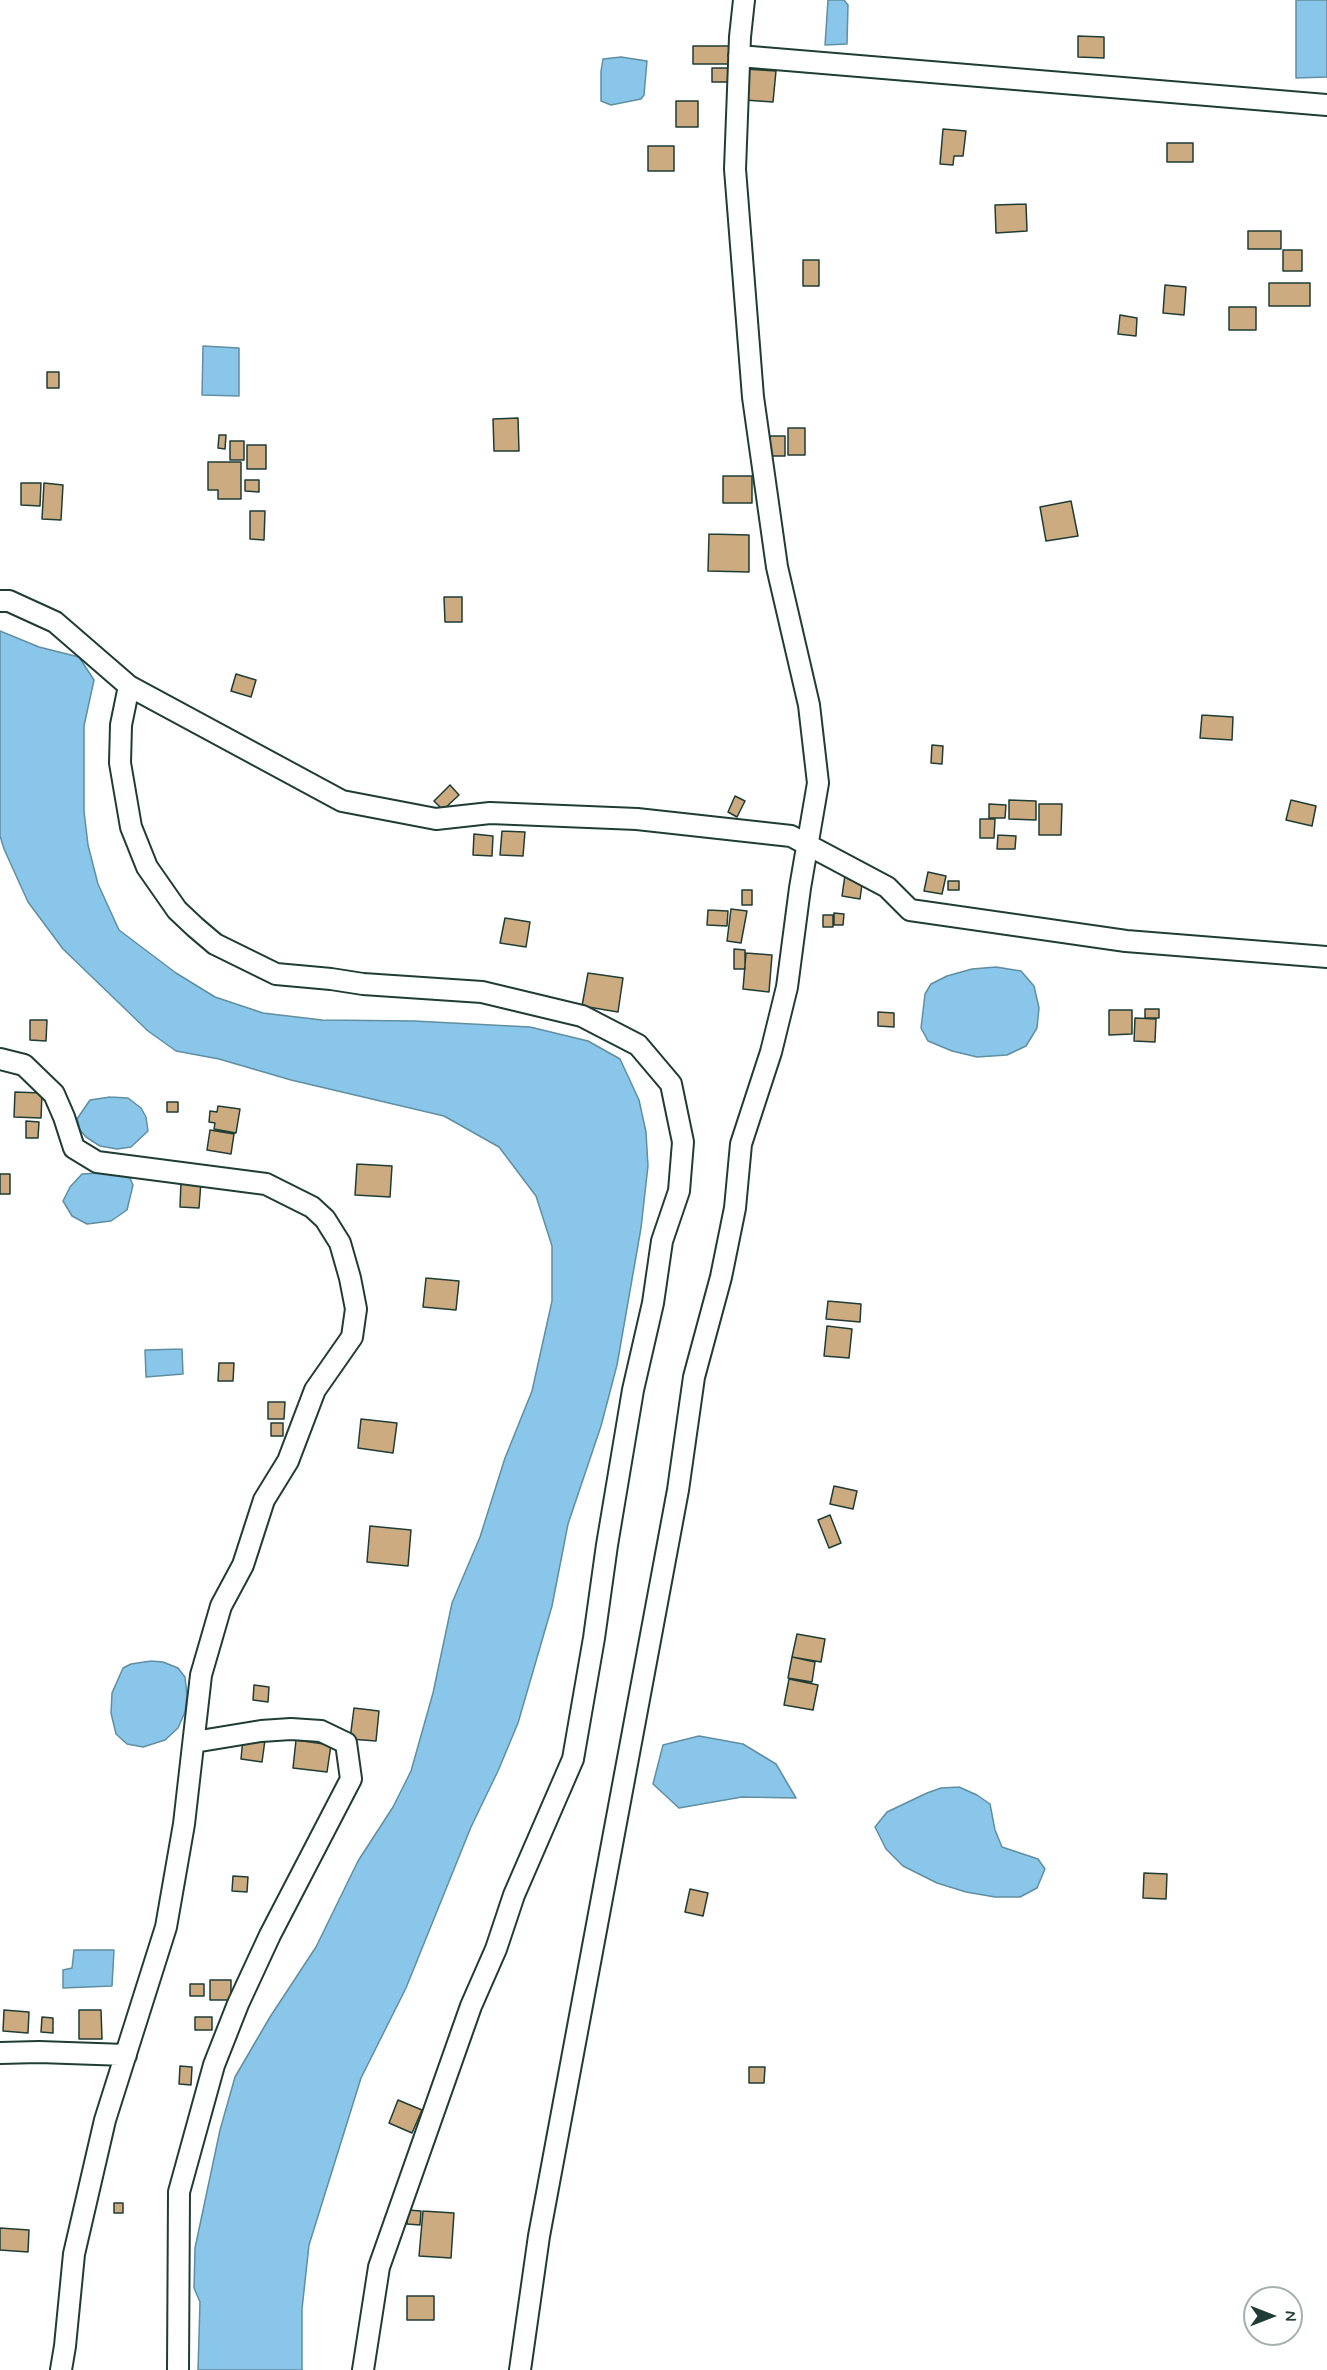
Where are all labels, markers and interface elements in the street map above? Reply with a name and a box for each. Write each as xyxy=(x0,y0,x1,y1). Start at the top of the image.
north arrow xyxy=(1243,2286,1303,2346)
text: N xyxy=(1279,2311,1300,2321)

